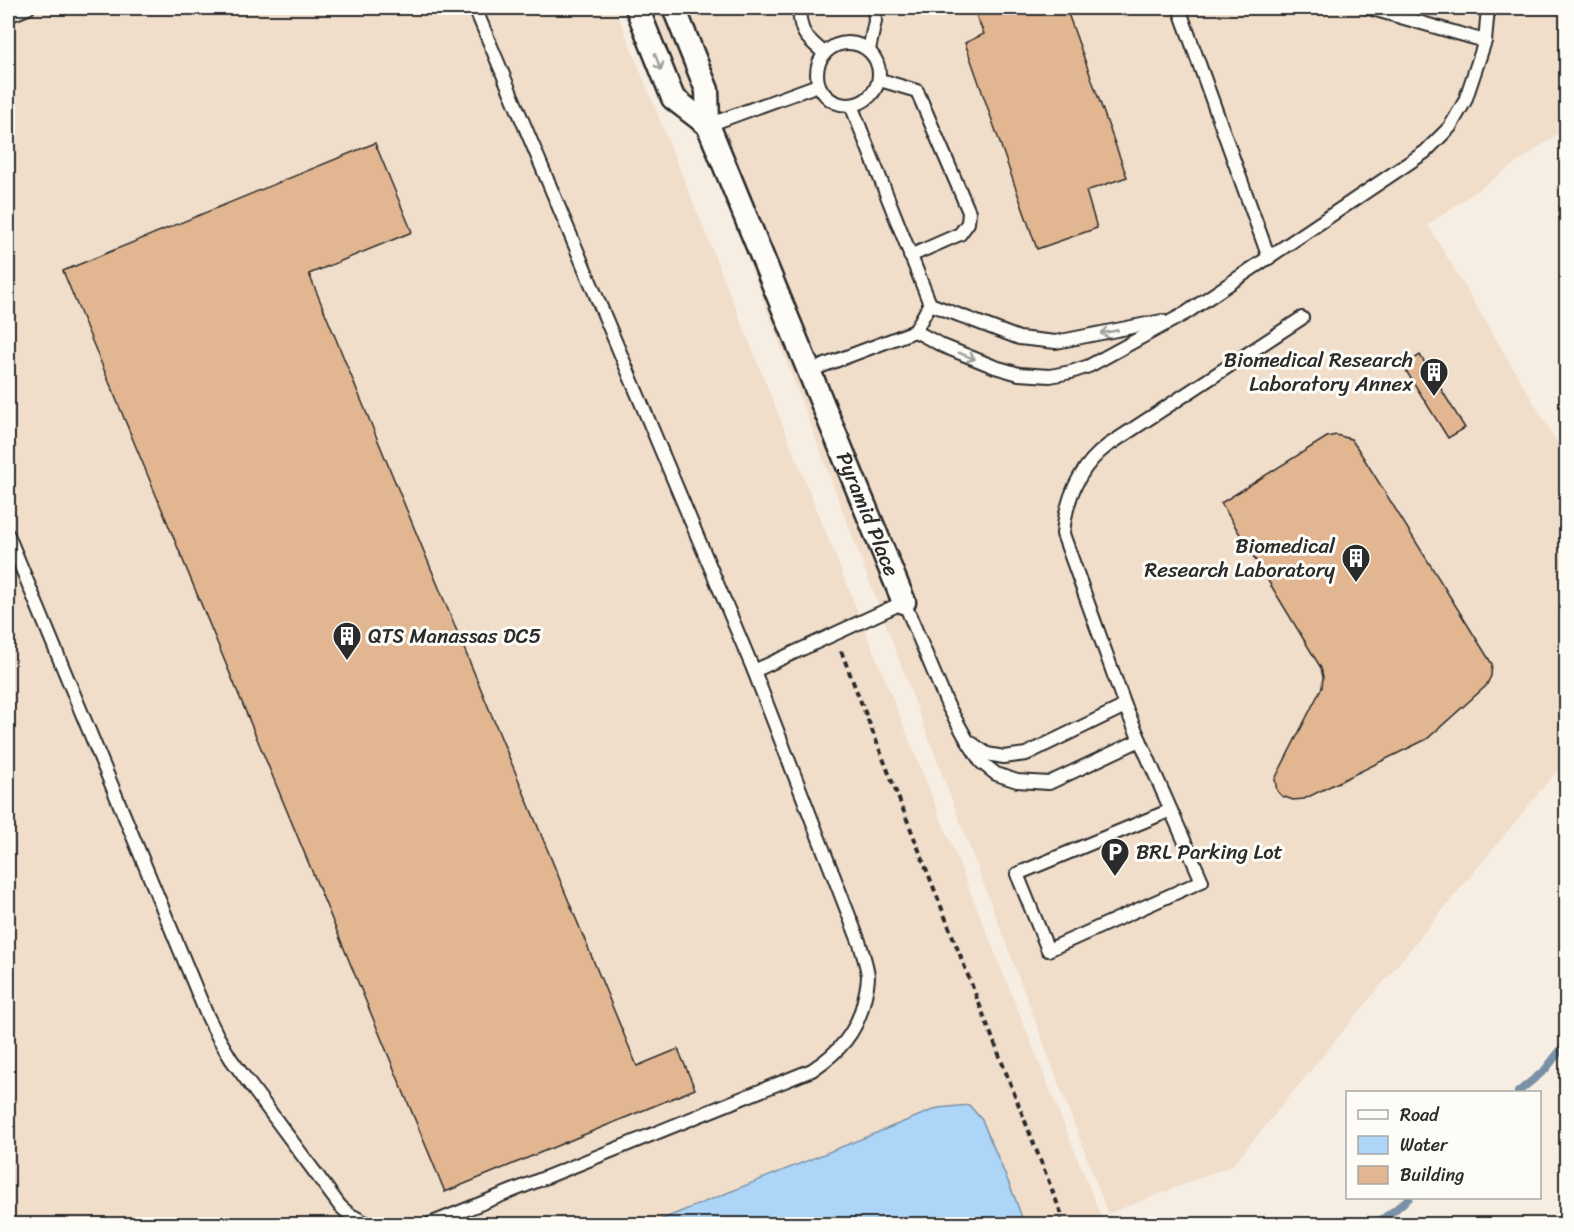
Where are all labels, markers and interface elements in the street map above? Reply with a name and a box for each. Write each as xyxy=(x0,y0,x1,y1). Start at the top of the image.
one-way arrow xyxy=(654,52,665,70)
one-way arrow xyxy=(1100,327,1119,338)
place label: Biomedical Research Laboratory Annex xyxy=(1224,341,1413,403)
one-way arrow xyxy=(957,351,976,362)
building icon: Biomedical Research Laboratory Annex xyxy=(1418,356,1450,398)
street label: Pyramid Place xyxy=(825,446,911,582)
place label: Biomedical Research Laboratory xyxy=(1144,527,1336,589)
building icon: Biomedical Research Laboratory xyxy=(1340,542,1372,584)
place label: QTS Manassas DC5 xyxy=(368,617,542,655)
building icon: QTS Manassas DC5 xyxy=(331,620,363,662)
place label: BRL Parking Lot xyxy=(1136,833,1283,871)
parking icon: BRL Parking Lot xyxy=(1099,836,1131,878)
legend xyxy=(1346,1091,1541,1199)
text: Road xyxy=(1400,1099,1440,1131)
text: Water xyxy=(1400,1129,1449,1161)
text: Building xyxy=(1400,1159,1464,1191)

